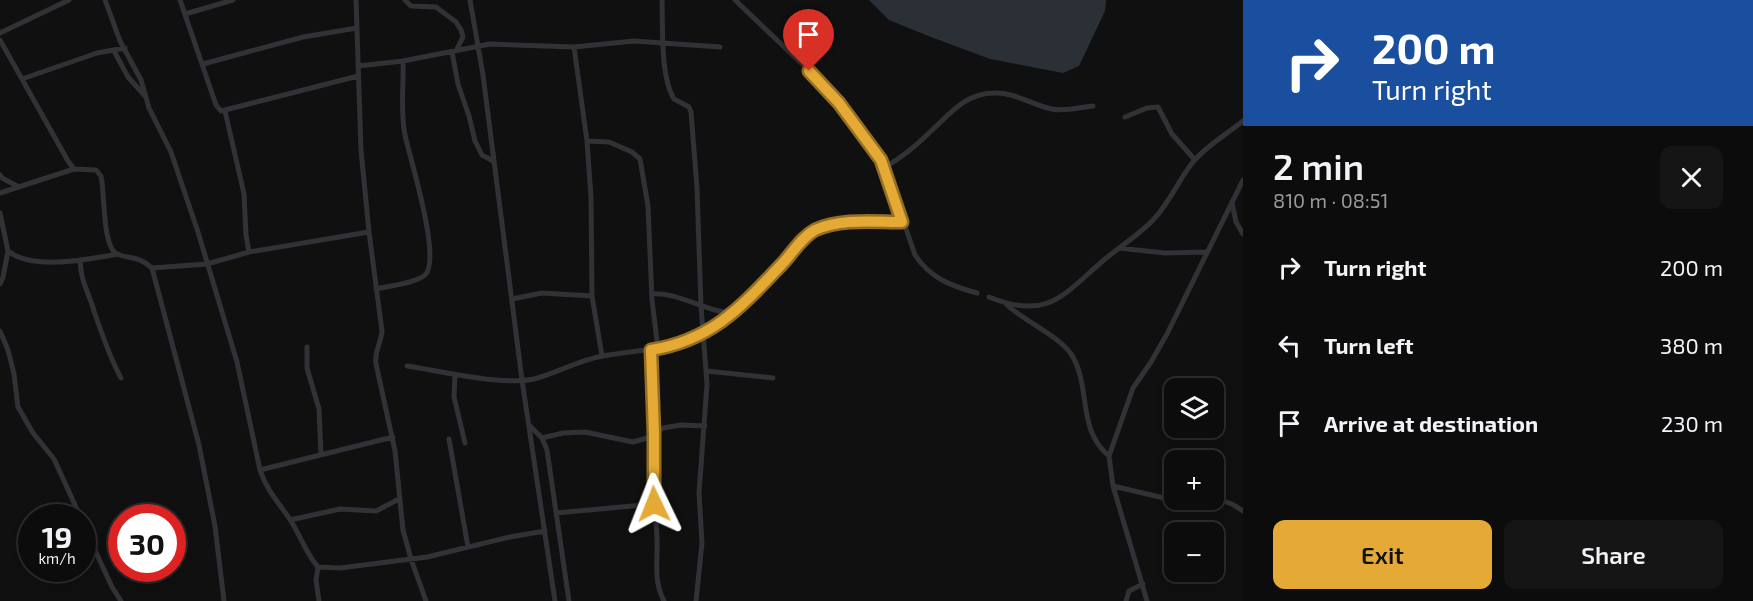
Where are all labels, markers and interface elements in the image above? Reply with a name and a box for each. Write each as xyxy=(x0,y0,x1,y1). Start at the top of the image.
pin xyxy=(783,9,834,71)
icon: arrive xyxy=(792,18,825,51)
text: 200 m xyxy=(1372,22,1495,72)
icon: right xyxy=(1273,24,1351,102)
text: Turn right xyxy=(1372,73,1492,105)
text: 2 min xyxy=(1273,144,1364,187)
button: close xyxy=(1660,146,1723,209)
text: 810 m · 08:51 xyxy=(1273,188,1388,212)
icon: right xyxy=(1273,251,1306,284)
text: Turn right xyxy=(1324,254,1426,280)
text: 200 m xyxy=(1660,254,1723,280)
icon: left xyxy=(1273,329,1306,362)
text: Turn left xyxy=(1324,332,1413,358)
text: 380 m xyxy=(1660,332,1723,358)
map controls xyxy=(1164,378,1224,582)
button: layers xyxy=(1164,378,1224,438)
icon: arrive xyxy=(1273,407,1306,440)
text: Arrive at destination xyxy=(1324,410,1538,436)
text: 230 m xyxy=(1661,410,1723,436)
button: + xyxy=(1164,450,1224,510)
position arrow xyxy=(622,472,686,536)
speed limit sign: 30 xyxy=(108,504,186,582)
text: 19 xyxy=(42,518,72,554)
button: Exit xyxy=(1273,520,1492,589)
button: Share xyxy=(1504,520,1723,589)
button: − xyxy=(1164,522,1224,582)
text: km/h xyxy=(38,549,76,567)

